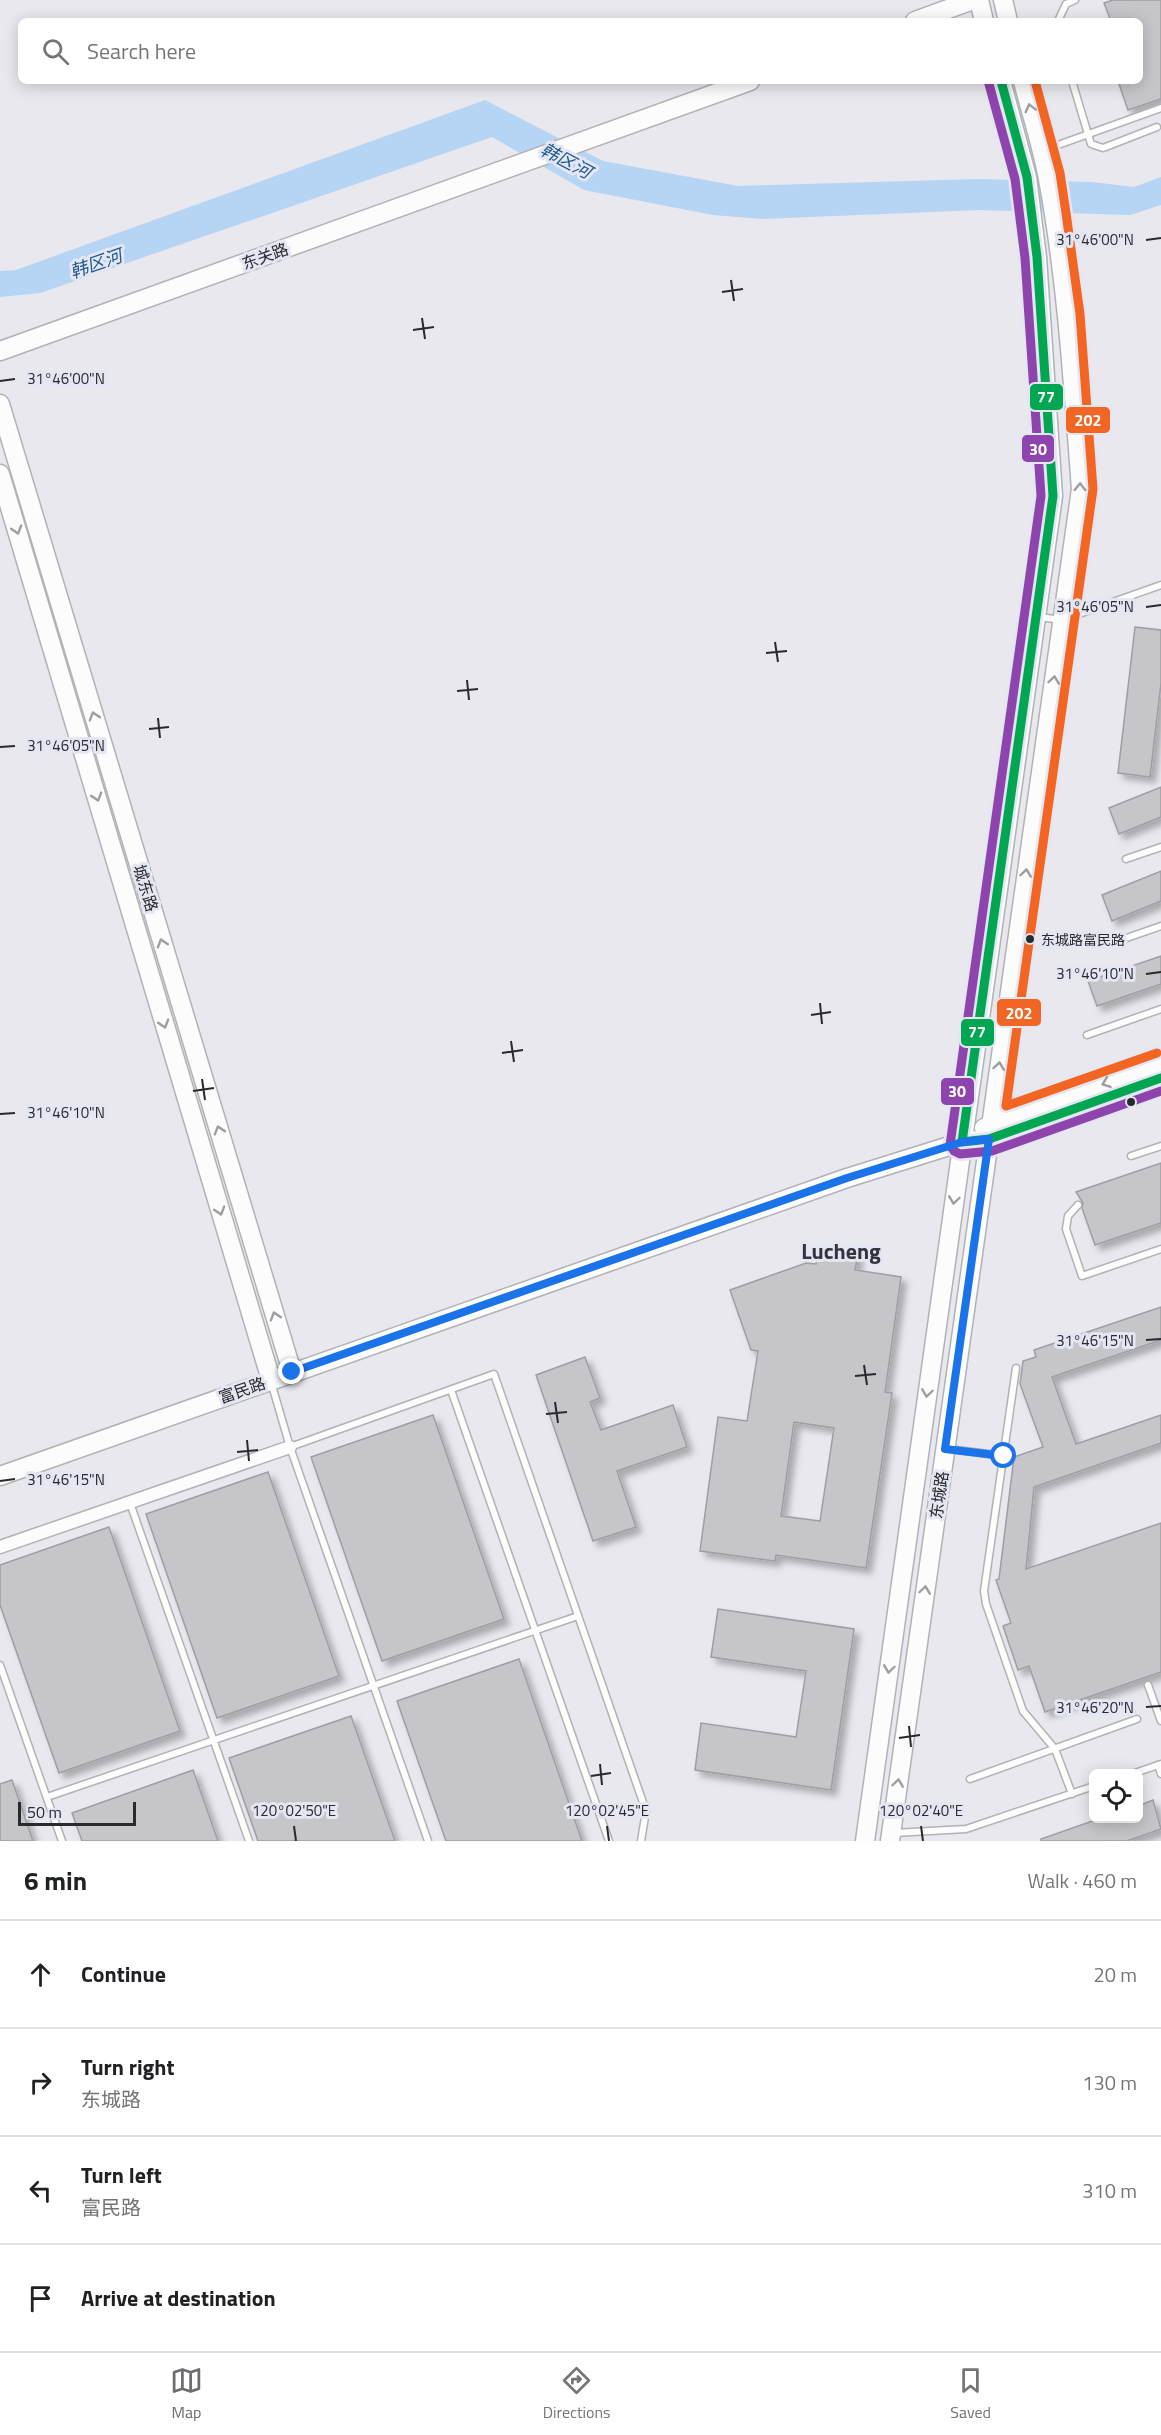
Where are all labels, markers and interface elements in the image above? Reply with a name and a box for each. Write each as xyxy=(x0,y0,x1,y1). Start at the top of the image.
search box xyxy=(18,18,1143,84)
text: Search here xyxy=(87,34,196,68)
icon: search xyxy=(39,35,72,68)
one-way arrow xyxy=(1025,104,1038,114)
water label: 韩区河 xyxy=(536,136,599,187)
text: 31°46'00"N xyxy=(1056,228,1134,251)
street label: 东关路 xyxy=(238,237,292,275)
water label: 韩区河 xyxy=(66,241,129,285)
text: 31°46'00"N xyxy=(27,367,105,390)
line badge: 77 xyxy=(1029,383,1064,411)
text: 77 xyxy=(1037,385,1055,409)
line badge: 202 xyxy=(1065,406,1111,434)
text: 202 xyxy=(1075,408,1101,432)
line badge: 30 xyxy=(1021,434,1055,463)
text: 30 xyxy=(1029,437,1047,461)
one-way arrow xyxy=(1074,482,1086,491)
one-way arrow xyxy=(10,524,22,535)
text: 31°46'05"N xyxy=(1056,595,1134,618)
one-way arrow xyxy=(1047,675,1059,685)
one-way arrow xyxy=(89,711,101,722)
text: 31°46'05"N xyxy=(27,734,105,757)
one-way arrow xyxy=(90,791,102,802)
street label: 城东路 xyxy=(128,862,164,914)
one-way arrow xyxy=(1020,868,1032,878)
place label: 东城路富民路 xyxy=(1041,929,1125,950)
marker: 东城路富民路 xyxy=(1024,933,1036,945)
one-way arrow xyxy=(157,938,169,949)
text: 31°46'10"N xyxy=(1056,962,1134,985)
line badge: 202 xyxy=(996,998,1042,1027)
text: 202 xyxy=(1006,1001,1032,1025)
one-way arrow xyxy=(157,1018,169,1029)
line badge: 77 xyxy=(960,1018,995,1047)
text: 77 xyxy=(968,1020,986,1044)
one-way arrow xyxy=(993,1062,1005,1071)
one-way arrow xyxy=(1101,1076,1112,1089)
line badge: 30 xyxy=(940,1077,975,1106)
text: 30 xyxy=(948,1079,966,1103)
unlabelled marker xyxy=(1125,1096,1137,1108)
text: 31°46'10"N xyxy=(27,1101,105,1124)
one-way arrow xyxy=(214,1125,226,1136)
one-way arrow xyxy=(949,1195,961,1204)
one-way arrow xyxy=(213,1205,225,1216)
district label: Lucheng xyxy=(801,1234,881,1268)
one-way arrow xyxy=(270,1311,282,1322)
text: 31°46'15"N xyxy=(1056,1329,1134,1352)
route end xyxy=(278,1358,304,1384)
street label: 富民路 xyxy=(215,1371,269,1409)
one-way arrow xyxy=(922,1388,934,1398)
route start xyxy=(990,1442,1016,1468)
text: 31°46'15"N xyxy=(27,1468,105,1491)
street label: 东城路 xyxy=(924,1470,954,1520)
one-way arrow xyxy=(919,1585,931,1595)
one-way arrow xyxy=(884,1665,896,1674)
text: 31°46'20"N xyxy=(1056,1696,1134,1719)
map controls xyxy=(1089,1769,1143,1823)
button: locate xyxy=(1089,1769,1143,1823)
one-way arrow xyxy=(891,1778,904,1788)
scale bar xyxy=(18,1799,136,1826)
text: 120°02'50"E xyxy=(252,1799,336,1822)
text: 120°02'45"E xyxy=(565,1799,649,1822)
text: 120°02'40"E xyxy=(879,1799,963,1822)
text: 50 m xyxy=(27,1800,62,1824)
text: 6 min xyxy=(24,1861,87,1900)
text: Walk · 460 m xyxy=(1028,1865,1137,1896)
text: Continue xyxy=(81,1957,166,1991)
icon: ahead xyxy=(24,1958,57,1991)
text: 20 m xyxy=(1093,1959,1137,1990)
text: Turn right xyxy=(81,2050,175,2084)
icon: right xyxy=(24,2066,57,2099)
text: 130 m xyxy=(1082,2067,1137,2098)
text: 东城路 xyxy=(81,2084,141,2115)
text: Turn left xyxy=(81,2158,162,2192)
icon: left xyxy=(24,2174,57,2207)
text: 310 m xyxy=(1082,2175,1137,2206)
text: 富民路 xyxy=(81,2192,141,2223)
text: Arrive at destination xyxy=(81,2281,276,2315)
icon: arrive xyxy=(24,2282,57,2315)
tab: Map xyxy=(170,2364,203,2424)
tab: Directions xyxy=(543,2364,611,2424)
tab: Saved xyxy=(950,2364,991,2424)

